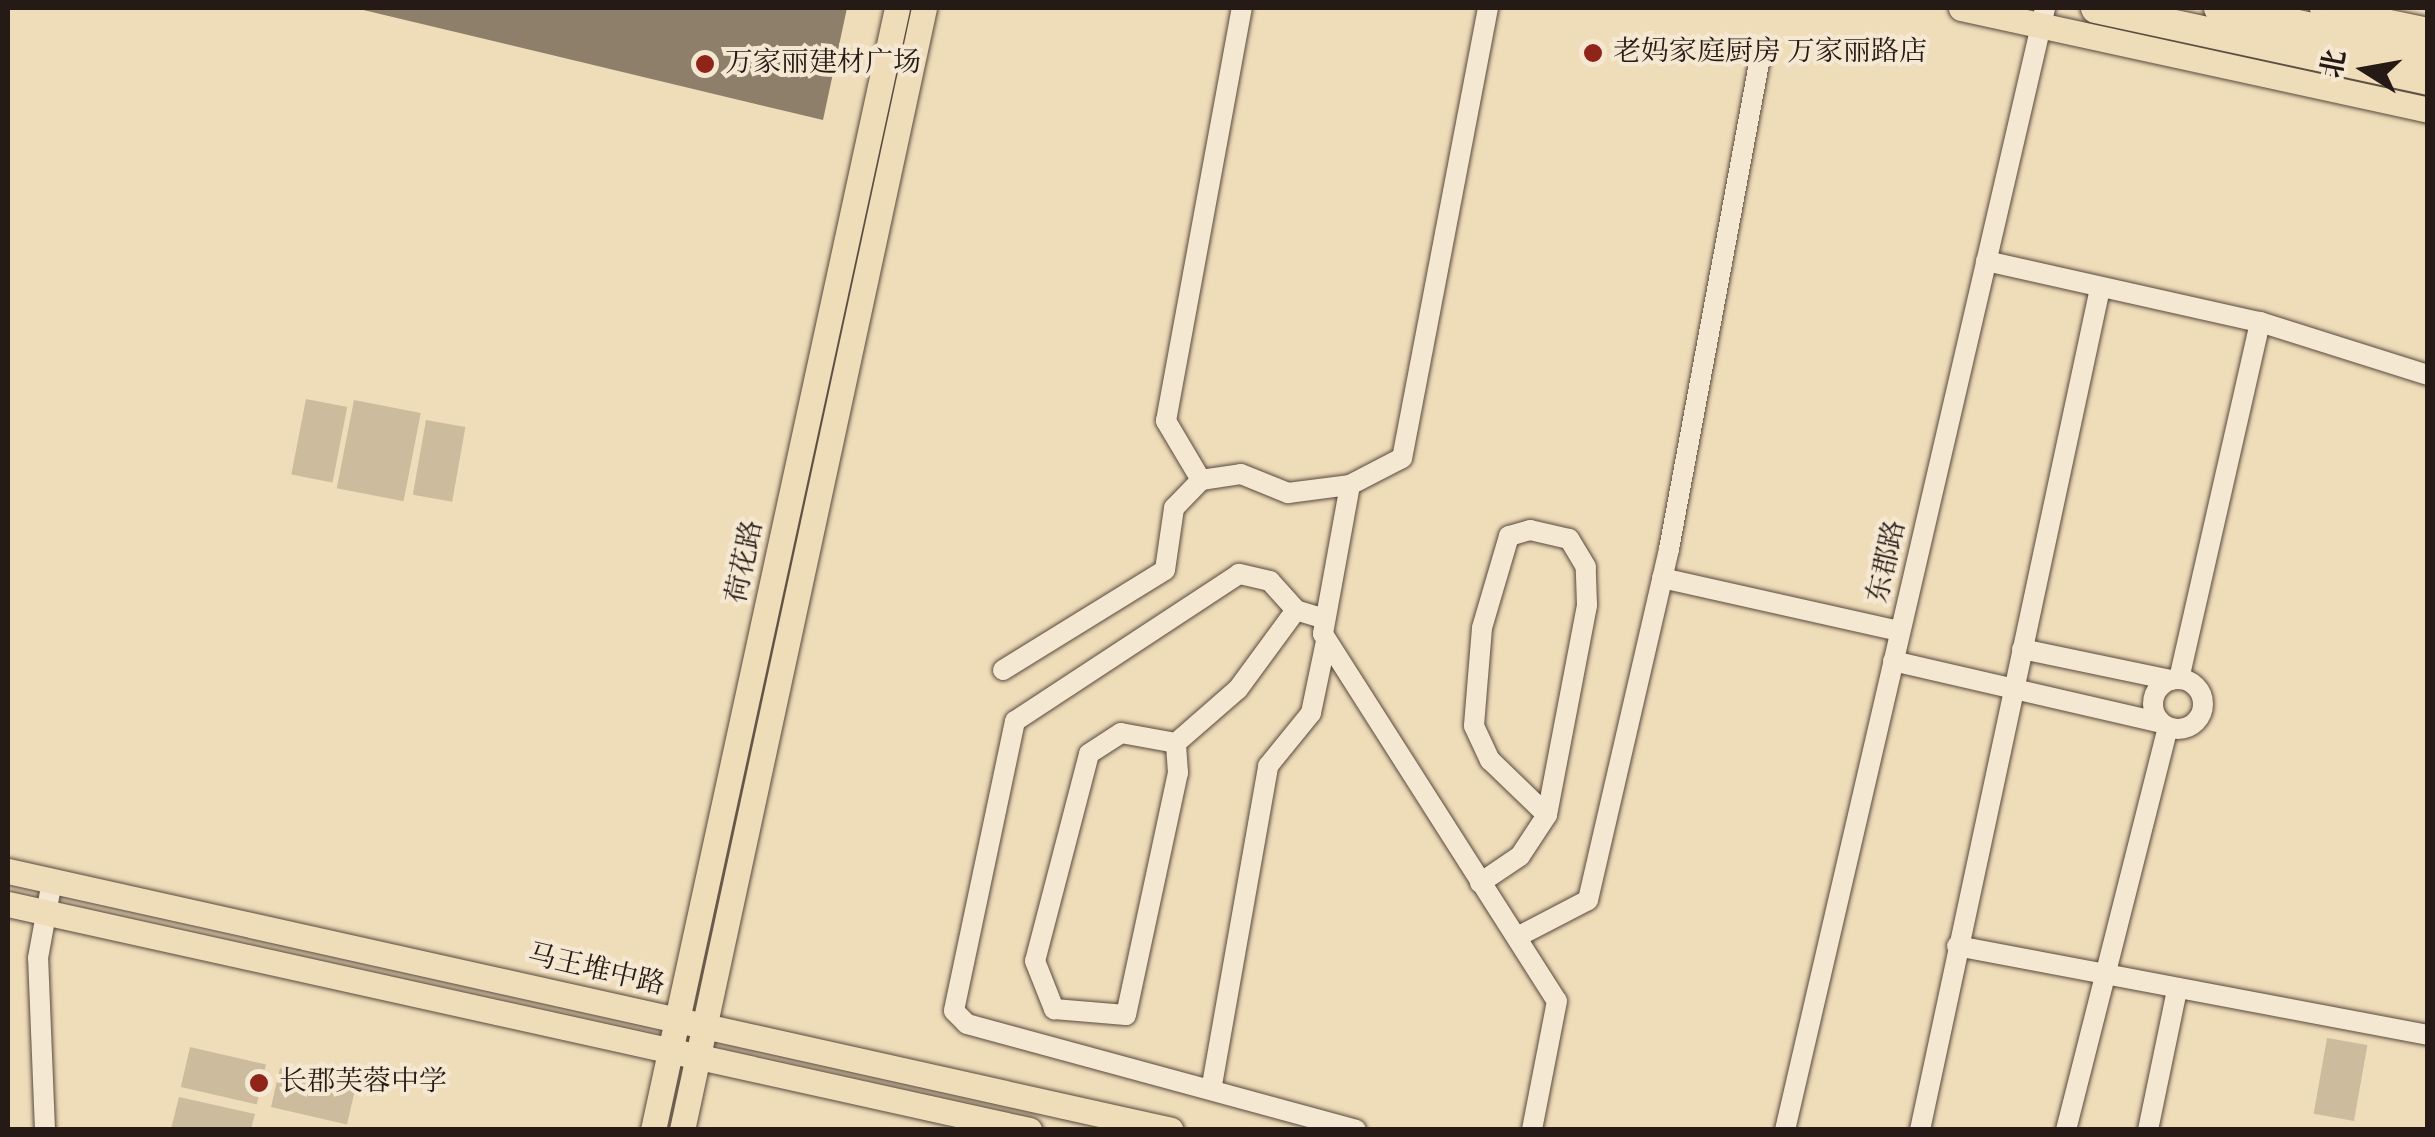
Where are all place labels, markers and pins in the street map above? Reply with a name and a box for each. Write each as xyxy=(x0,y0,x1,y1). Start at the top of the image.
place label: 老妈家庭厨房 万家丽路店 xyxy=(1613,36,1927,70)
marker: 老妈家庭厨房 万家丽路店 xyxy=(1582,42,1604,64)
place label: 万家丽建材广场 xyxy=(725,47,921,81)
marker: 万家丽建材广场 xyxy=(694,53,716,75)
place label: 长郡芙蓉中学 xyxy=(279,1066,447,1100)
marker: 长郡芙蓉中学 xyxy=(248,1072,270,1094)

